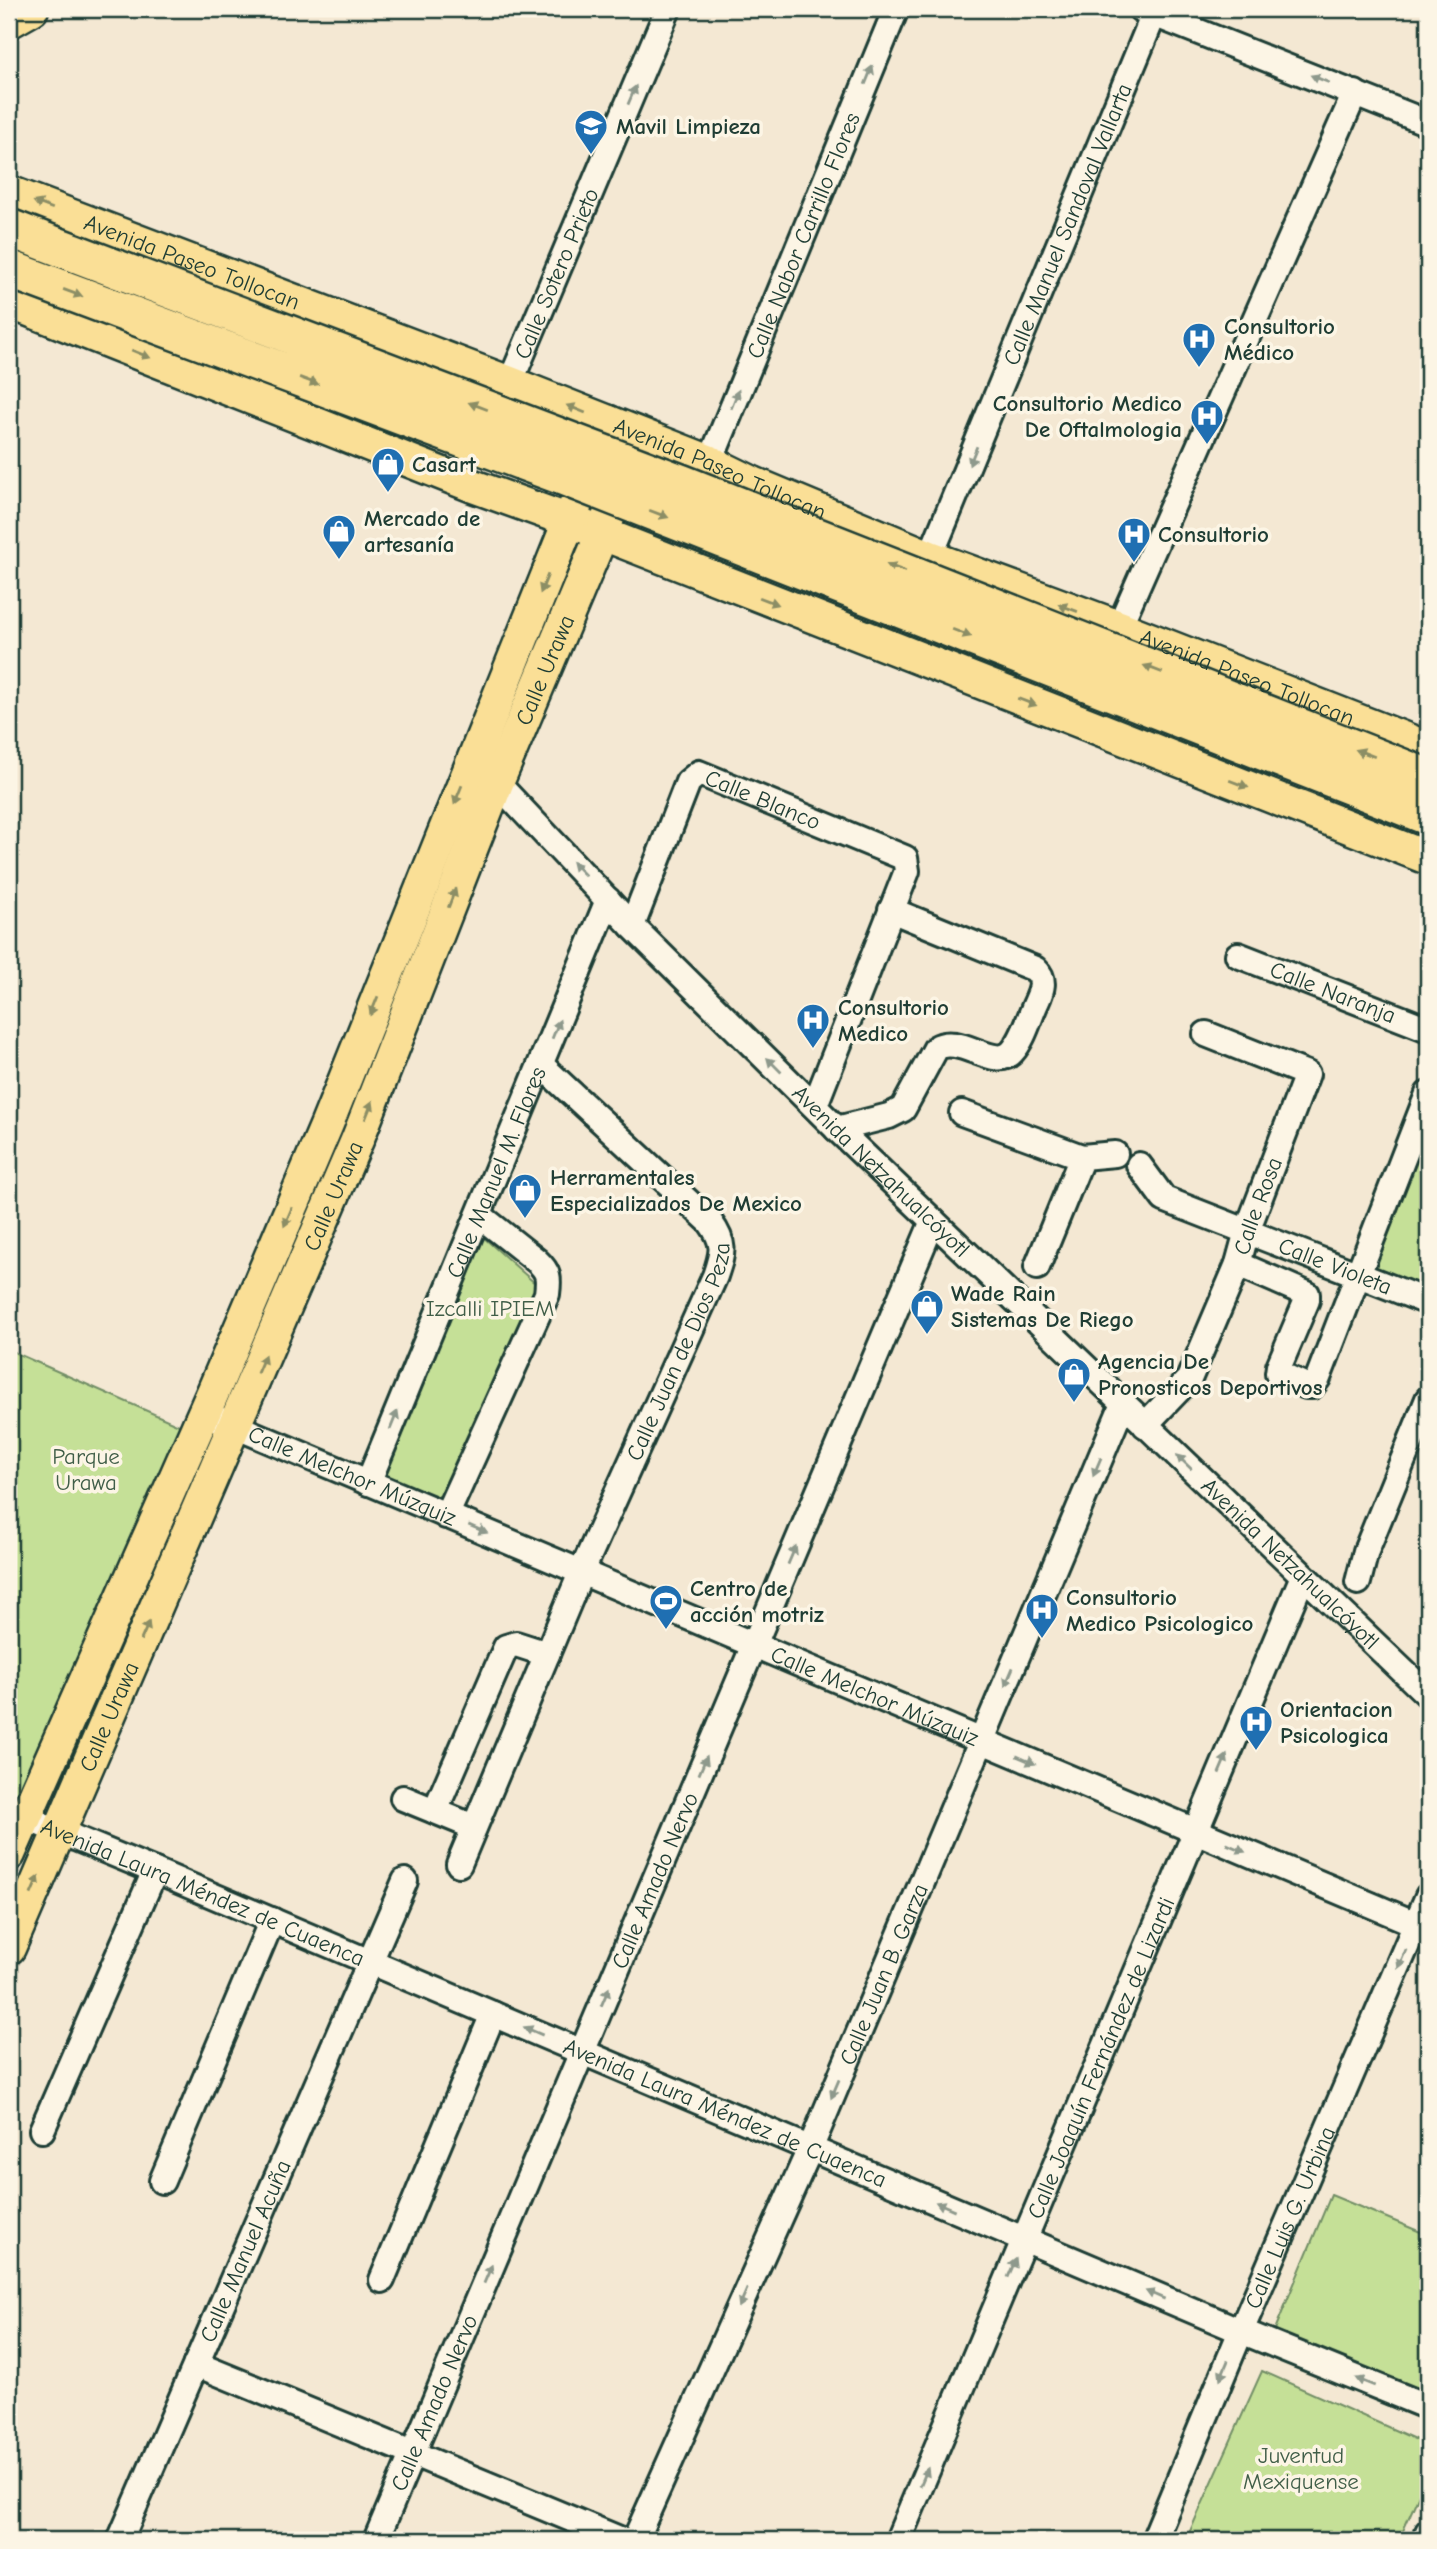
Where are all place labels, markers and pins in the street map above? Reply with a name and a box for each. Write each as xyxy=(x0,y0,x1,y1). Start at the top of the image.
school or university icon: Mavil Limpieza xyxy=(572,107,610,156)
place label: Mavil Limpieza xyxy=(616,113,761,140)
place label: Consultorio Médico xyxy=(1224,313,1335,366)
hospital icon: Consultorio Médico xyxy=(1180,320,1218,369)
place label: Consultorio Medico De Oftalmologia xyxy=(993,390,1182,443)
hospital icon: Consultorio Medico De Oftalmologia xyxy=(1188,397,1226,446)
shop icon: Casart xyxy=(369,445,407,494)
place label: Casart xyxy=(412,451,476,478)
place label: Mercado de artesanía xyxy=(364,505,480,558)
shop icon: Mercado de artesanía xyxy=(320,512,358,561)
hospital icon: Consultorio xyxy=(1115,515,1153,564)
place label: Consultorio xyxy=(1158,521,1269,548)
place label: Consultorio Medico xyxy=(838,994,949,1047)
hospital icon: Consultorio Medico xyxy=(794,1001,832,1050)
place label: Herramentales Especializados De Mexico xyxy=(550,1164,802,1217)
shop icon: Herramentales Especializados De Mexico xyxy=(506,1171,544,1220)
place label: Wade Rain Sistemas De Riego xyxy=(951,1280,1134,1333)
shop icon: Wade Rain Sistemas De Riego xyxy=(908,1287,946,1336)
place label: Agencia De Pronosticos Deportivos xyxy=(1098,1348,1323,1401)
shop icon: Agencia De Pronosticos Deportivos xyxy=(1055,1355,1093,1404)
place label: Centro de acción motriz xyxy=(690,1575,824,1628)
sports icon: Centro de acción motriz xyxy=(647,1582,685,1631)
place label: Consultorio Medico Psicologico xyxy=(1066,1584,1253,1637)
hospital icon: Consultorio Medico Psicologico xyxy=(1023,1591,1061,1640)
place label: Orientacion Psicologica xyxy=(1280,1696,1393,1749)
hospital icon: Orientacion Psicologica xyxy=(1237,1703,1275,1752)

